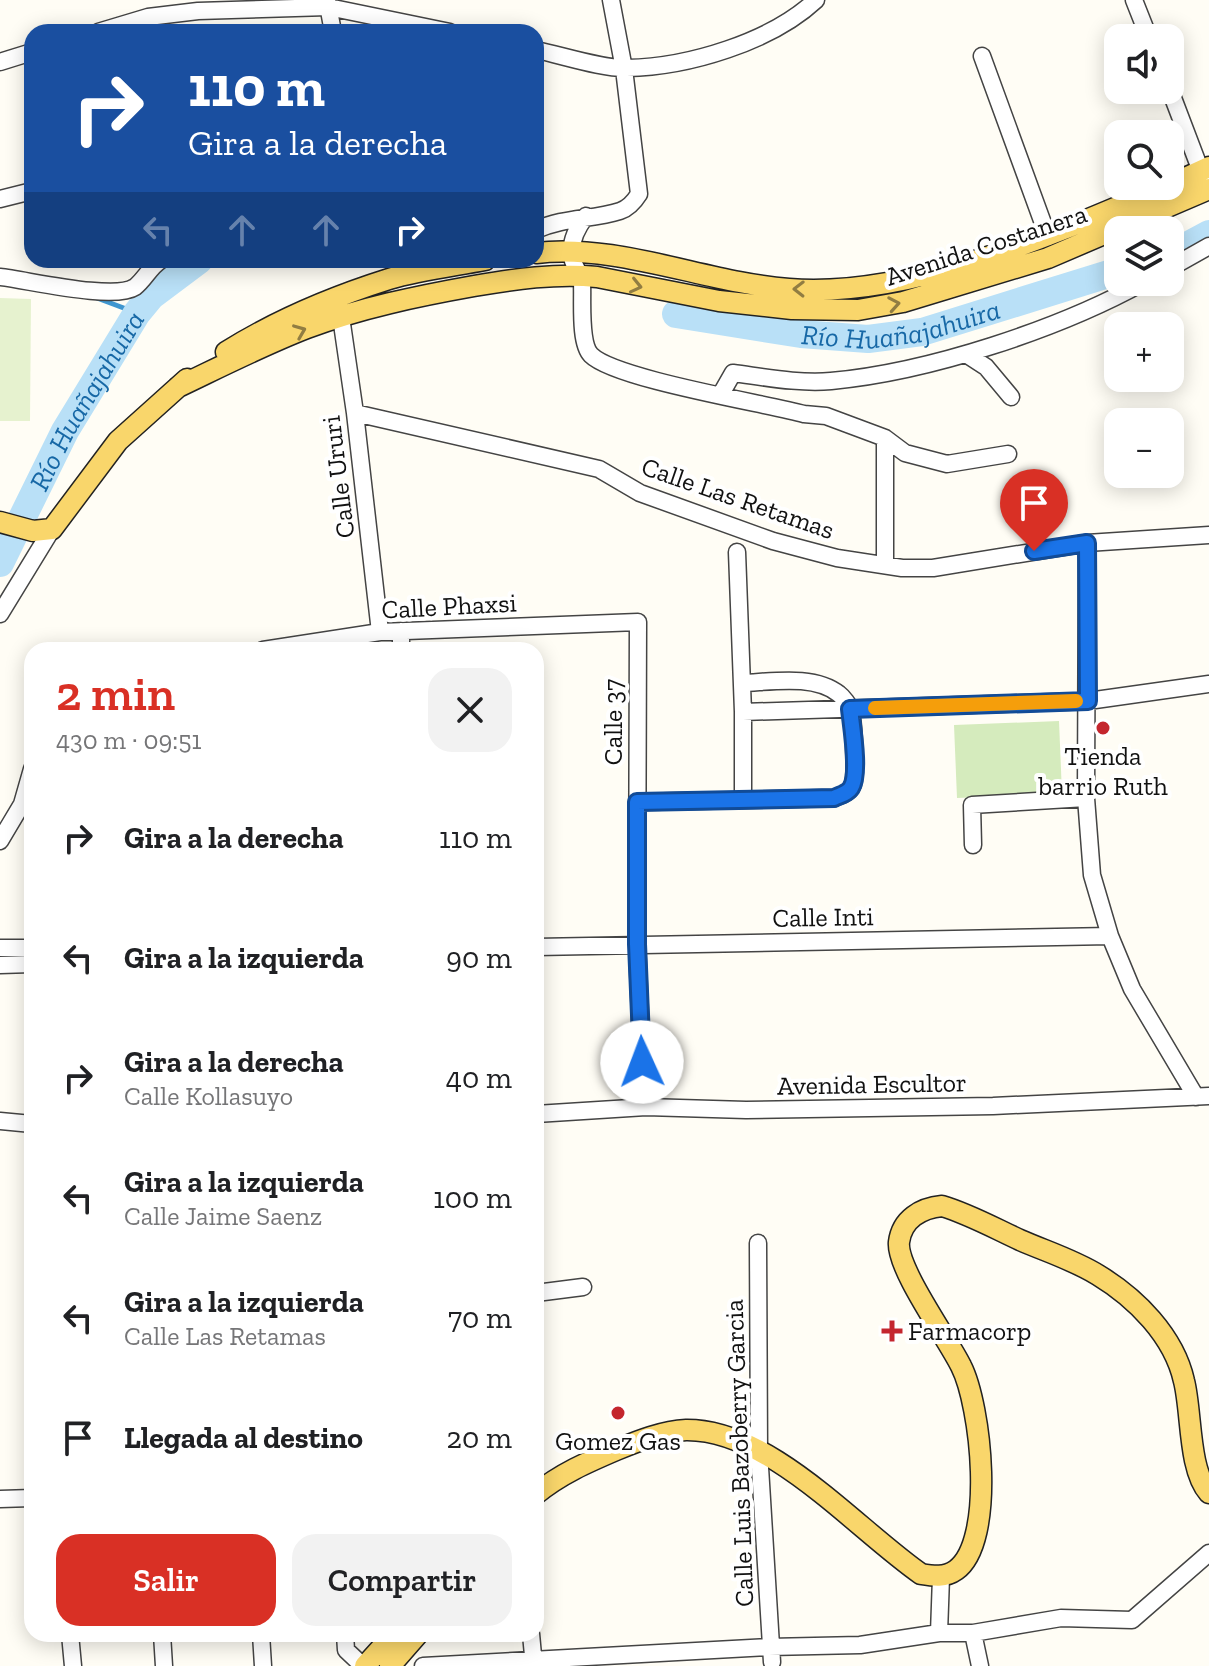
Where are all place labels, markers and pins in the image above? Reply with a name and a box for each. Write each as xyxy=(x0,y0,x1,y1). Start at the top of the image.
pin xyxy=(1000,469,1068,551)
marker: Tienda barrio Ruth xyxy=(1094,719,1112,737)
place label: Tienda barrio Ruth xyxy=(1037,740,1168,802)
place label: Farmacorp xyxy=(908,1315,1031,1347)
marker: Farmacorp xyxy=(883,1322,901,1340)
marker: Gomez Gas xyxy=(609,1404,627,1422)
place label: Gomez Gas xyxy=(555,1425,681,1457)

